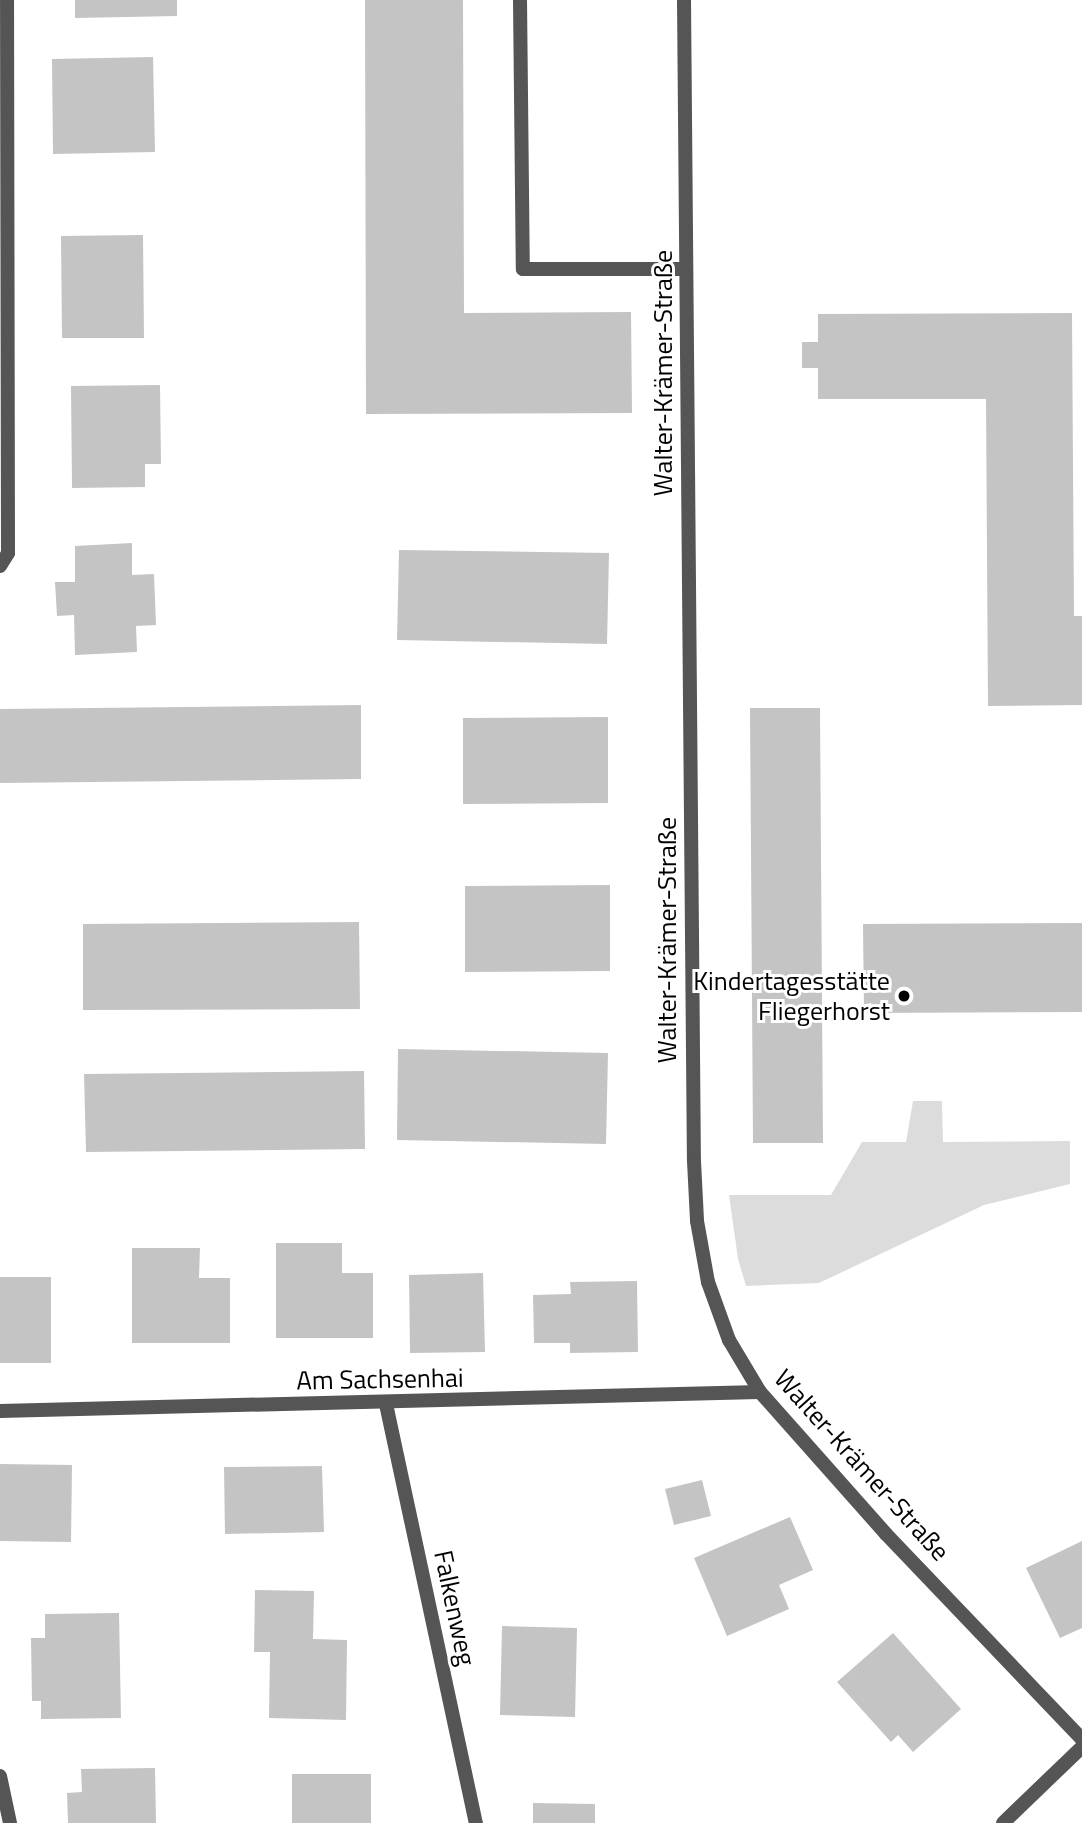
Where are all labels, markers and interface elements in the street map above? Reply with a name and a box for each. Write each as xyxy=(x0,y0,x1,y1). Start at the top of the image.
street label: Walter-Krämer-Straße xyxy=(647,250,679,496)
street label: Walter-Krämer-Straße xyxy=(651,817,683,1063)
place label: Kindertagesstätte Fliegerhorst xyxy=(693,965,890,1026)
marker: Kindertagesstätte Fliegerhorst xyxy=(896,988,912,1004)
street label: Am Sachsenhai xyxy=(296,1362,464,1396)
street label: Walter-Krämer-Straße xyxy=(768,1363,956,1567)
street label: Falkenweg xyxy=(428,1547,482,1669)

